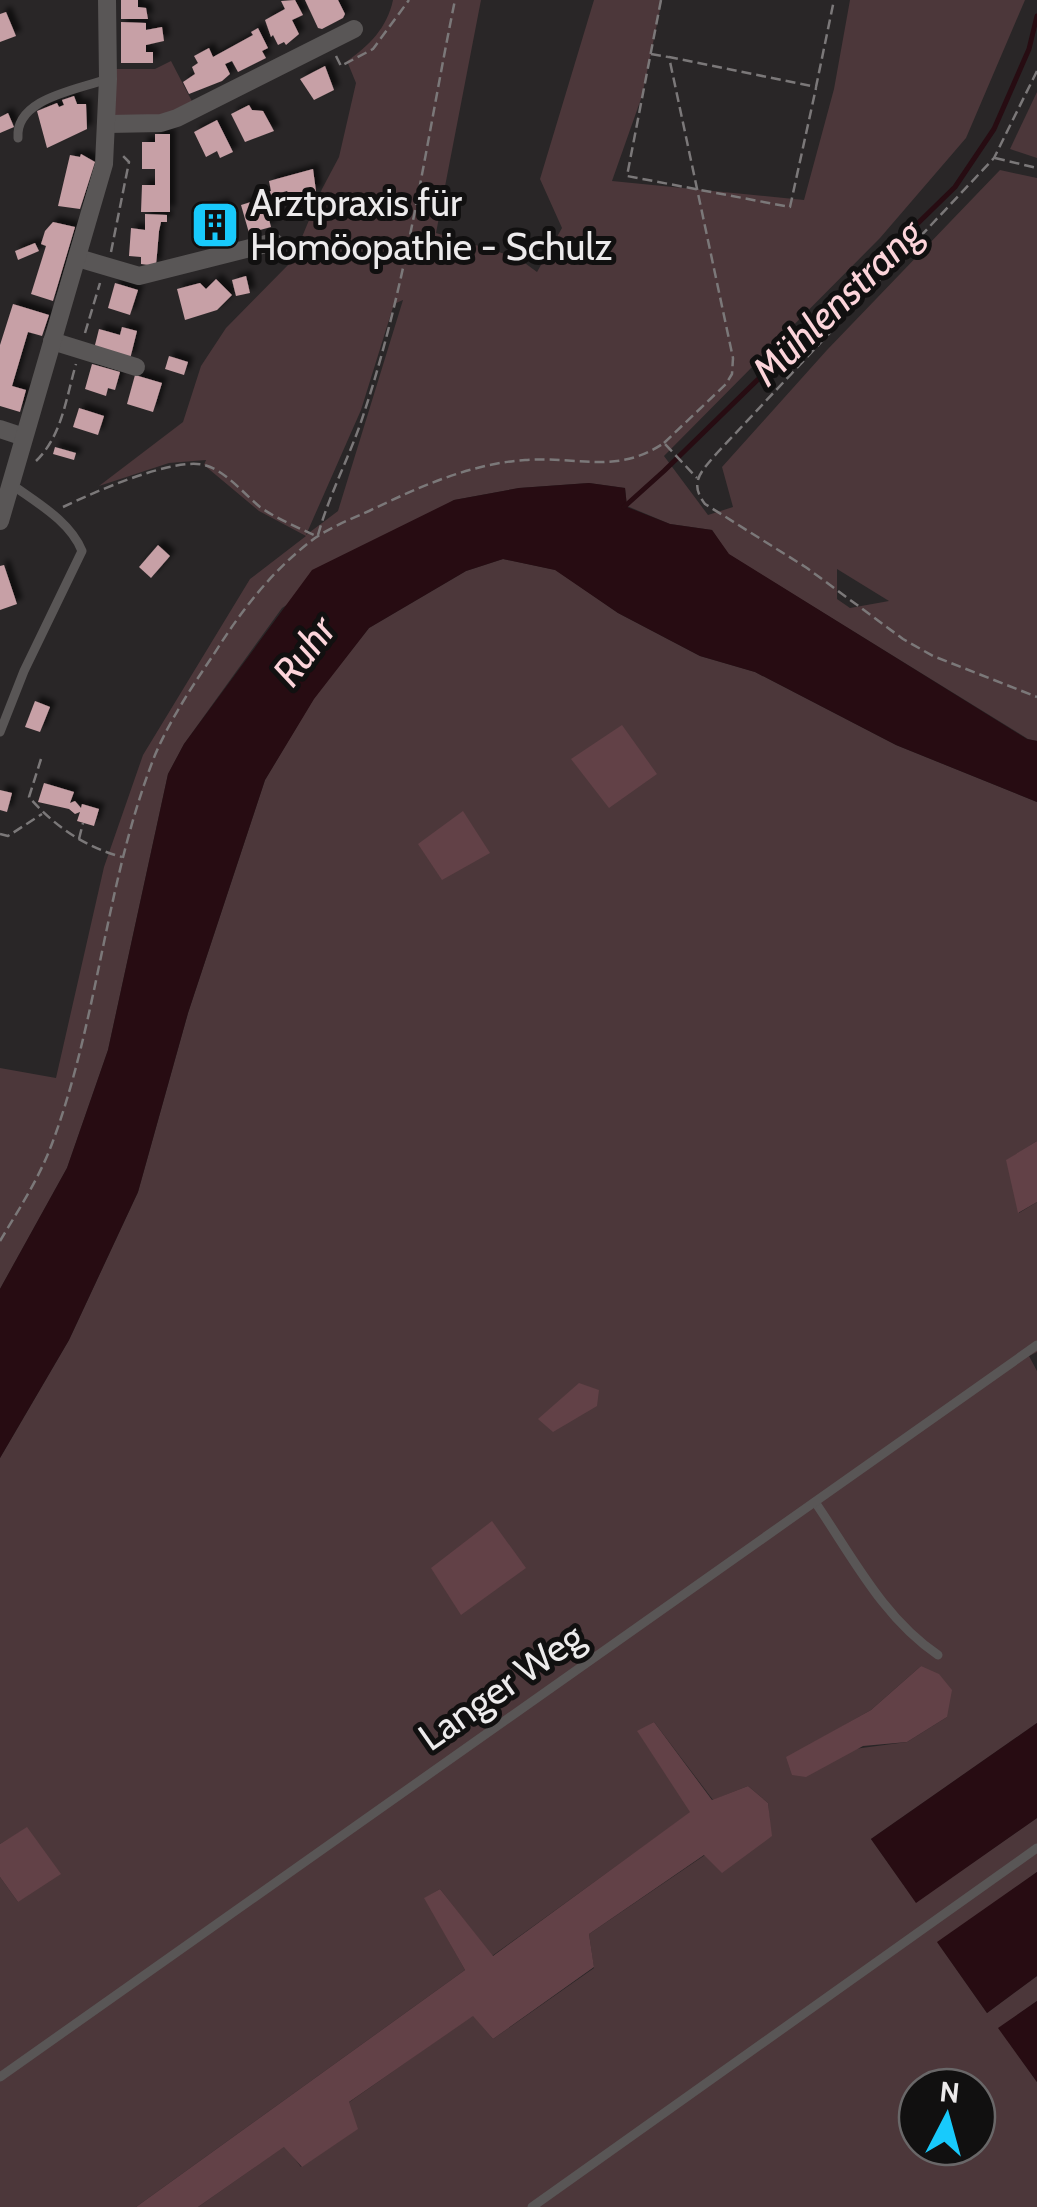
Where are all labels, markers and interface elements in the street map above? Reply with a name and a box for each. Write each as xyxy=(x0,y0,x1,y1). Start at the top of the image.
place label: Arztpraxis für Homöopathie - Schulz xyxy=(250,179,612,270)
building icon: Arztpraxis für Homöopathie - Schulz xyxy=(189,199,241,251)
water label: Mühlenstrang xyxy=(741,207,933,396)
water label: Ruhr xyxy=(262,605,347,695)
street label: Langer Weg xyxy=(409,1612,593,1760)
north arrow xyxy=(897,2067,997,2167)
text: N xyxy=(938,2074,961,2110)

